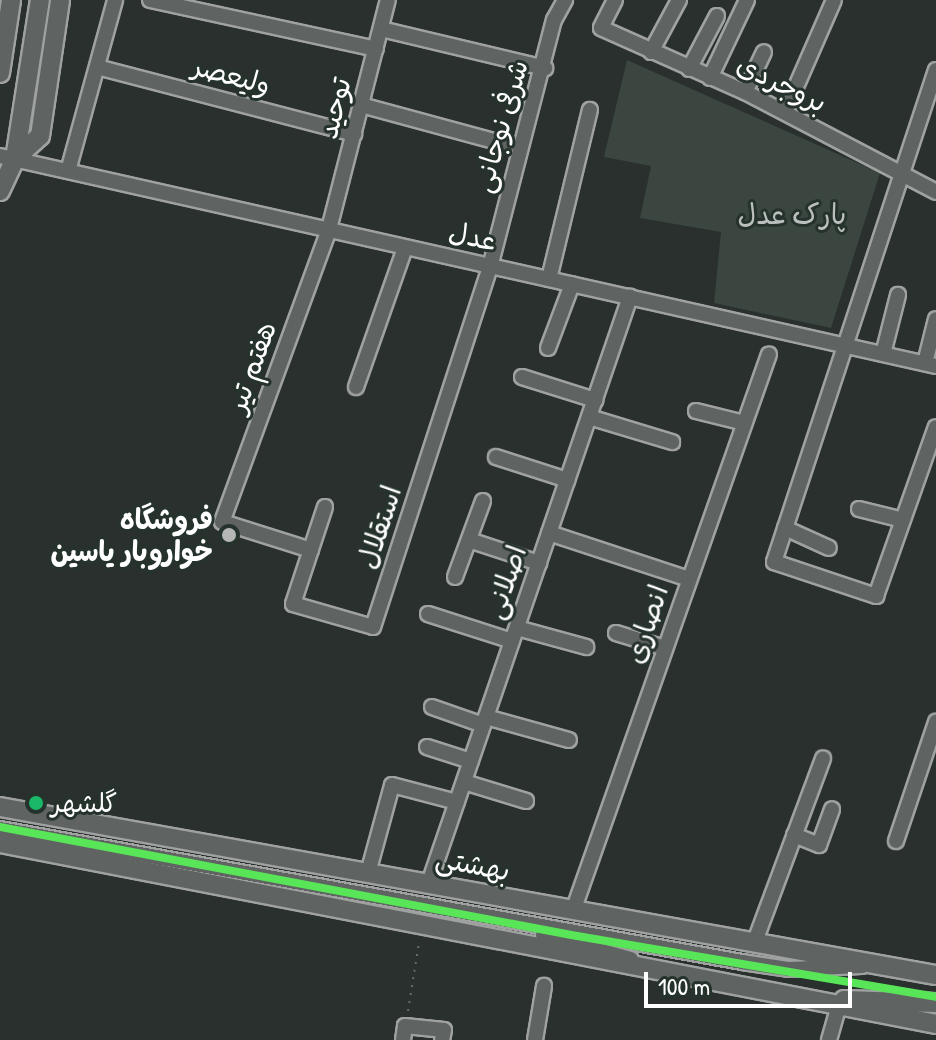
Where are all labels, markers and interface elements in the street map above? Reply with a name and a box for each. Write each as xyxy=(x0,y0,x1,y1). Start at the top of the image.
street label: بروجردی xyxy=(731,47,833,119)
street label: ولیعصر xyxy=(190,49,274,101)
street label: شرفی نوجانی xyxy=(465,56,535,196)
street label: توحید xyxy=(310,74,358,142)
park label: پارک عدل xyxy=(738,197,846,231)
street label: عدل xyxy=(446,214,500,258)
street label: هفتم تیر xyxy=(219,317,283,417)
street label: استقلال xyxy=(350,481,408,573)
place label: فروشگاه خواروبار یاسین xyxy=(51,502,213,568)
marker: فروشگاه خواروبار یاسین xyxy=(220,526,238,544)
street label: اصلانی xyxy=(477,541,533,623)
street label: انصاری xyxy=(617,580,675,668)
place label: گلشهر xyxy=(51,787,117,819)
marker: گلشهر xyxy=(28,795,44,811)
street label: بهشتى xyxy=(433,840,513,888)
scale bar xyxy=(648,956,856,1006)
text: 100 m xyxy=(658,970,710,1002)

